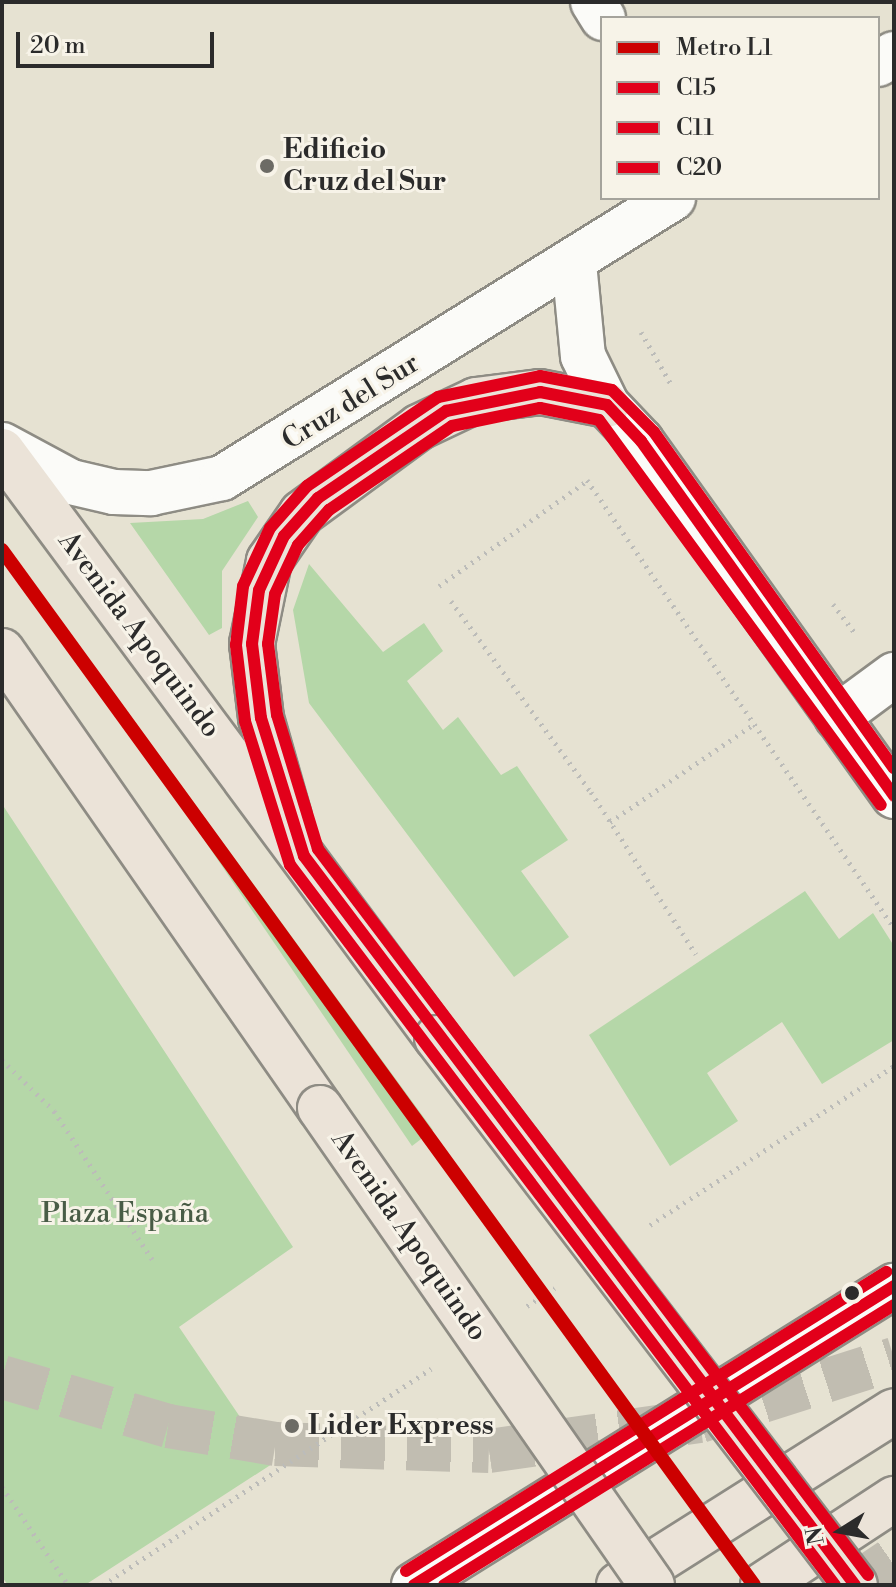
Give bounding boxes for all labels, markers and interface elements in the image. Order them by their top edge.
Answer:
scale bar [20,16,218,66]
legend [600,16,880,200]
text: 20 m [30,31,86,61]
text: Metro L1 [676,33,773,63]
text: C15 [676,73,716,103]
text: C11 [676,113,714,143]
place label: Edificio Cruz del Sur [283,133,446,199]
text: C20 [676,153,722,183]
marker: Edificio Cruz del Sur [258,157,276,175]
street label: Cruz del Sur [276,347,426,457]
street label: Avenida Apoquindo [51,525,227,745]
street label: Avenida Apoquindo [324,1124,494,1348]
park label: Plaza España [41,1197,209,1231]
unlabelled marker [844,1285,860,1301]
place label: Lider Express [308,1409,494,1443]
marker: Lider Express [283,1417,301,1435]
north arrow [800,1491,880,1571]
text: N [801,1525,831,1547]

